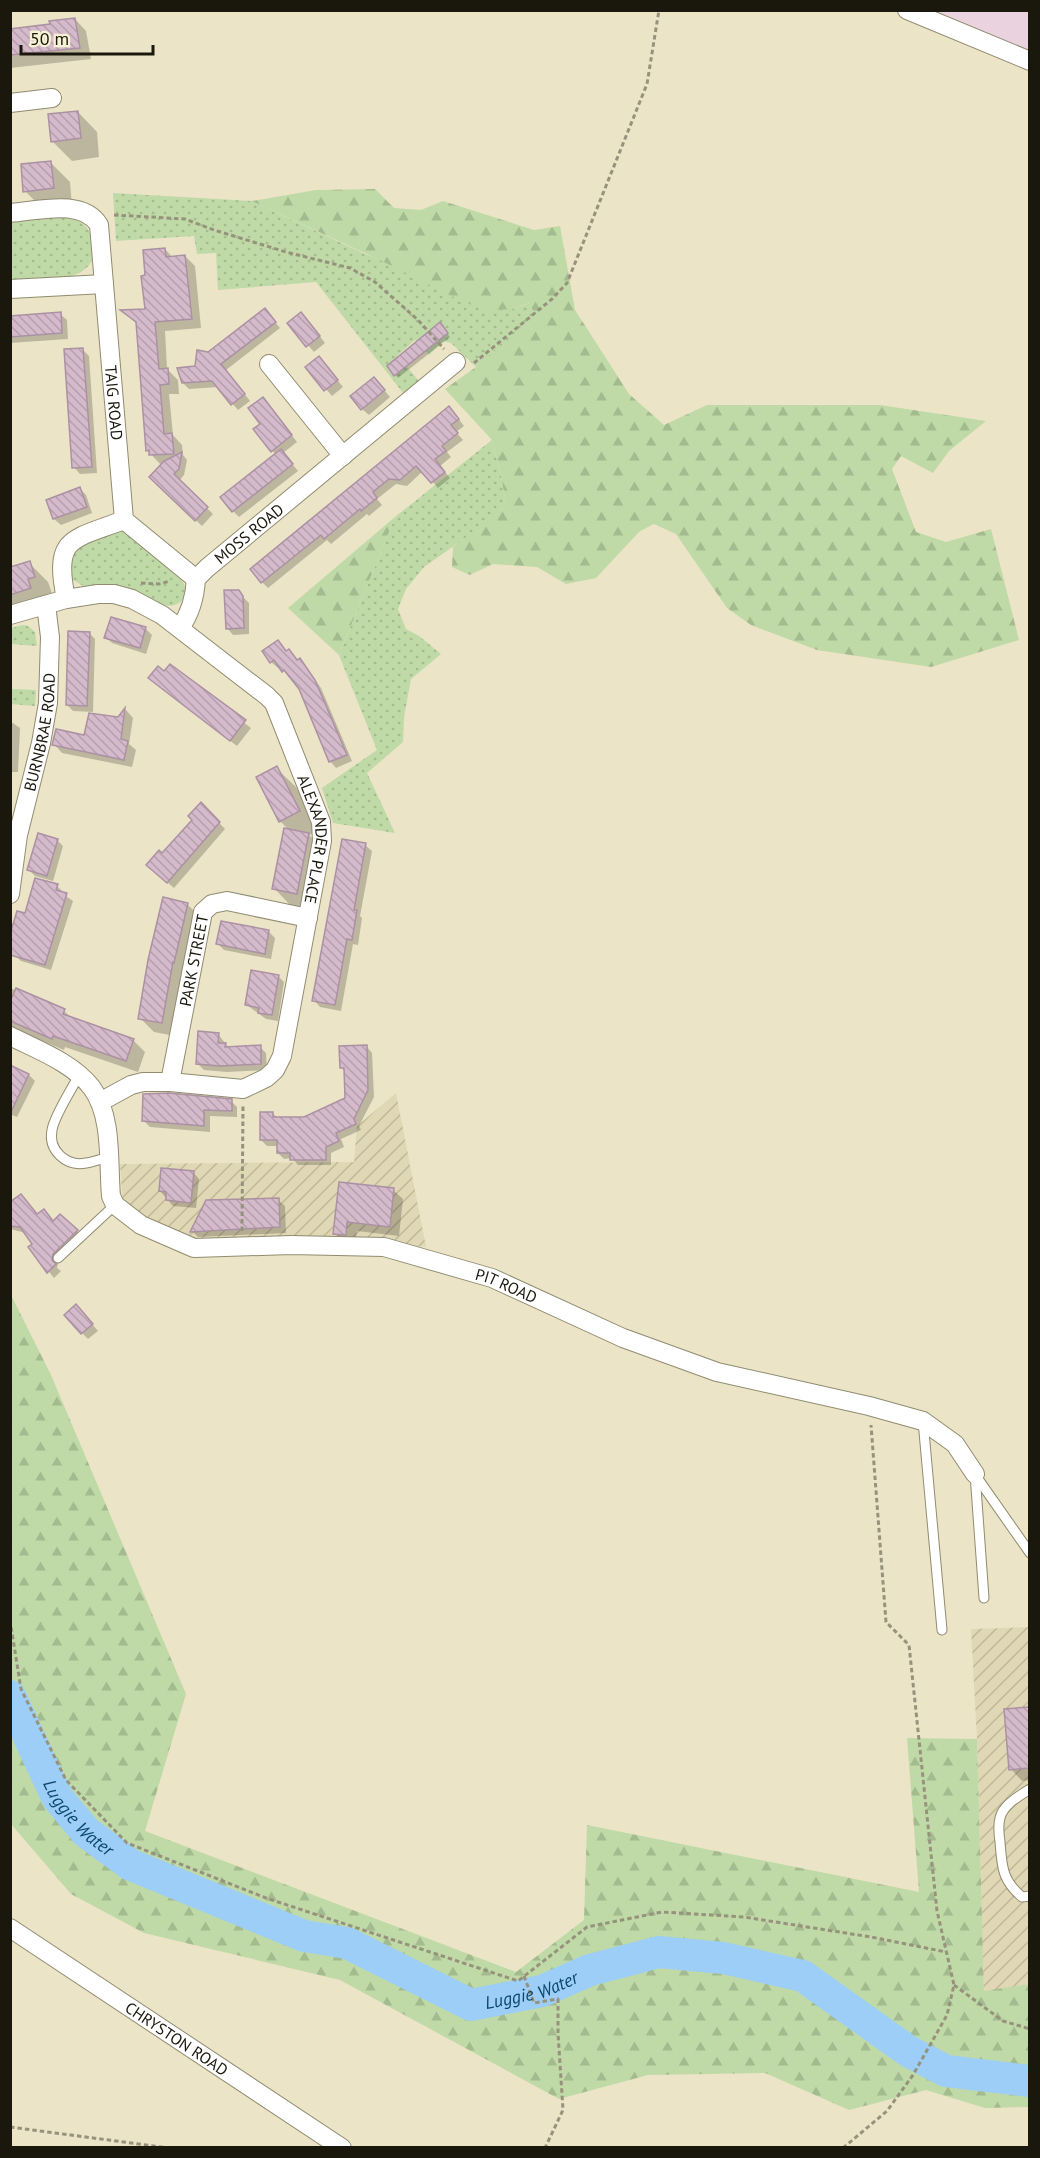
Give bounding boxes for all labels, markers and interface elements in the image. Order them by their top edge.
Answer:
scale bar [21,18,153,56]
text: 50 m [30,27,69,50]
street label: TAIG ROAD [101,364,127,441]
street label: MOSS ROAD [210,499,288,568]
street label: BURNBRAE ROAD [19,673,59,793]
street label: ALEXANDER PLACE [293,772,332,905]
street label: PARK STREET [175,912,212,1008]
street label: PIT ROAD [473,1264,540,1307]
water label: Luggie Water [39,1775,120,1861]
water label: Luggie Water [483,1965,582,2014]
street label: CHRYSTON ROAD [121,1997,232,2080]

